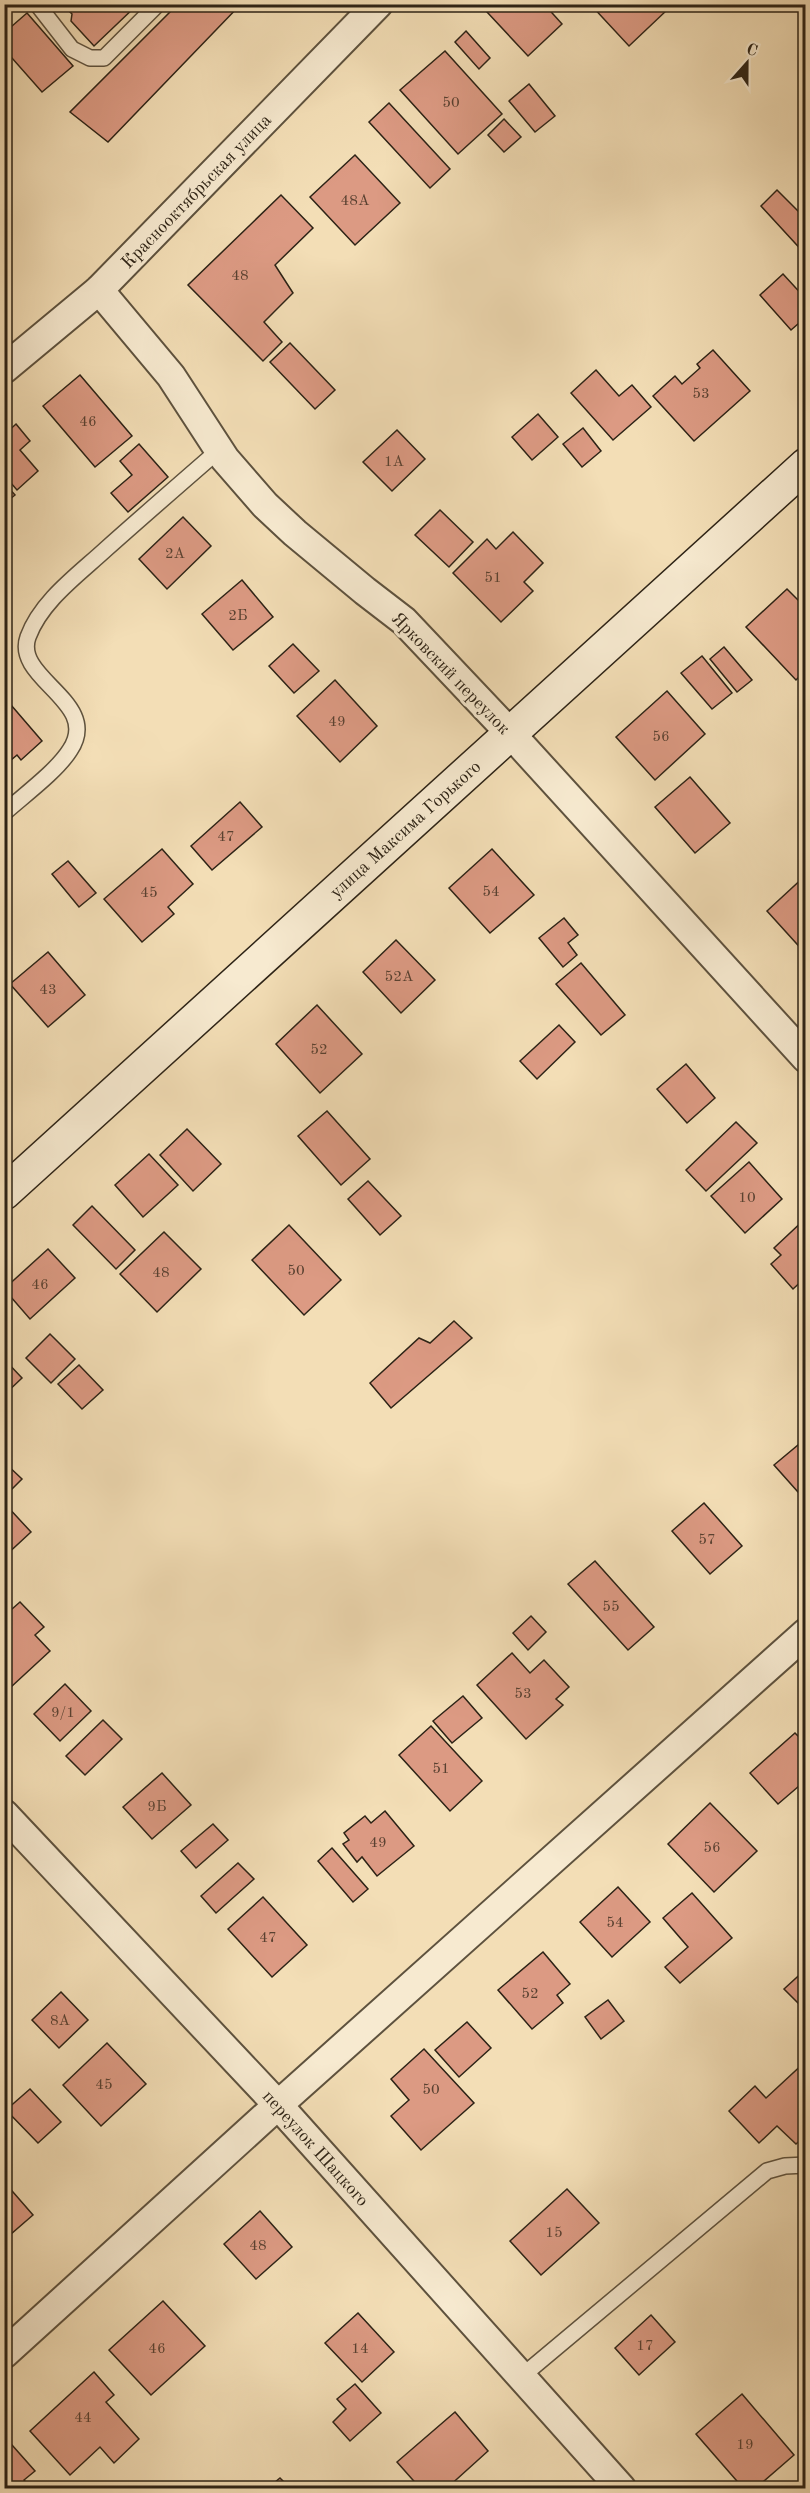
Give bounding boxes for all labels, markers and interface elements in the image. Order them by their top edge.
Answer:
north arrow [717,33,777,93]
text: С [744,42,759,60]
house number: 50 [442,96,460,111]
street label: Краснооктябрьская улица [118,111,275,272]
house number: 48А [341,194,370,209]
house number: 48 [231,269,249,284]
house number: 53 [692,387,710,402]
house number: 46 [79,415,97,430]
house number: 1А [384,455,405,470]
house number: 2А [165,547,186,562]
house number: 51 [484,571,502,586]
house number: 2Б [228,609,248,624]
street label: Ярковский переулок [388,609,513,738]
house number: 49 [328,715,346,730]
house number: 56 [652,730,670,745]
street label: улица Максима Горького [327,757,485,902]
house number: 47 [217,830,235,845]
house number: 54 [482,885,500,900]
house number: 45 [140,886,158,901]
house number: 52А [385,970,414,985]
house number: 43 [39,983,57,998]
house number: 52 [310,1043,328,1058]
house number: 10 [738,1191,756,1206]
house number: 50 [287,1264,305,1279]
house number: 48 [152,1266,170,1281]
house number: 46 [31,1278,49,1293]
house number: 57 [698,1533,716,1548]
house number: 55 [602,1600,620,1615]
house number: 53 [514,1687,532,1702]
house number: 9/1 [51,1706,75,1721]
house number: 51 [432,1762,450,1777]
house number: 9Б [147,1800,167,1815]
house number: 49 [369,1836,387,1851]
house number: 56 [703,1841,721,1856]
house number: 54 [606,1916,624,1931]
house number: 47 [259,1931,277,1946]
house number: 52 [521,1987,539,2002]
house number: 8А [50,2014,71,2029]
house number: 45 [95,2078,113,2093]
house number: 50 [422,2083,440,2098]
street label: переулок Шацкого [259,2087,372,2210]
house number: 15 [545,2226,563,2241]
house number: 48 [249,2239,267,2254]
house number: 17 [636,2339,654,2354]
house number: 46 [148,2342,166,2357]
house number: 14 [351,2342,369,2357]
house number: 44 [74,2411,92,2426]
house number: 19 [736,2438,754,2453]

